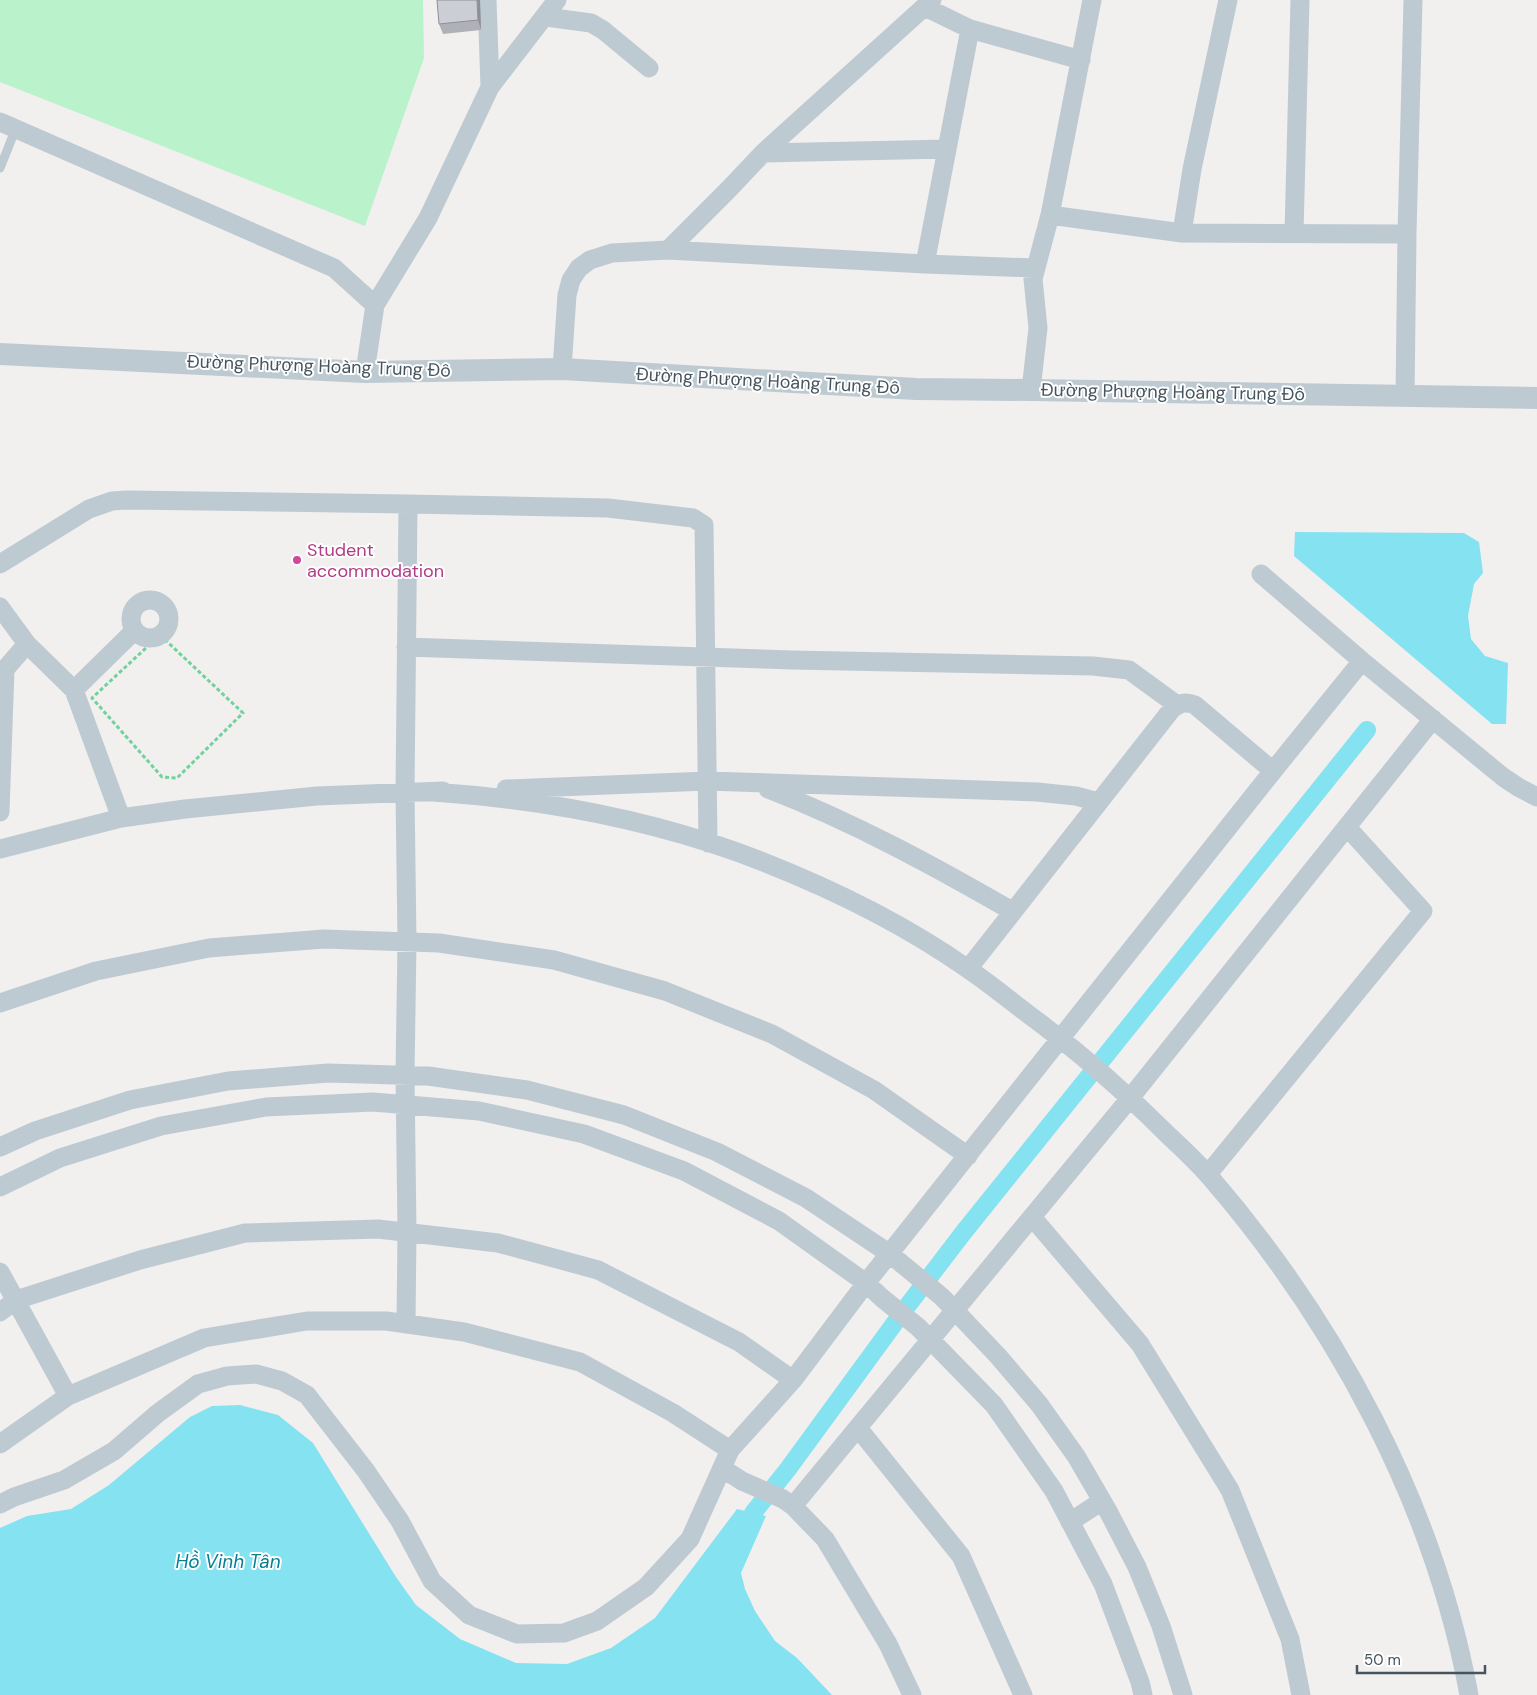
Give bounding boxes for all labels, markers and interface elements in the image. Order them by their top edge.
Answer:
street label: Đường Phượng Hoàng Trung Đô [187,349,451,383]
street label: Đường Phượng Hoàng Trung Đô [635,362,901,400]
street label: Đường Phượng Hoàng Trung Đô [1041,378,1305,406]
place label: Student accommodation [307,538,444,583]
marker: Student accommodation [291,554,303,566]
water label: Hồ Vinh Tân [175,1549,281,1574]
scale bar [1357,1642,1484,1674]
text: 50 m [1364,1650,1401,1670]

